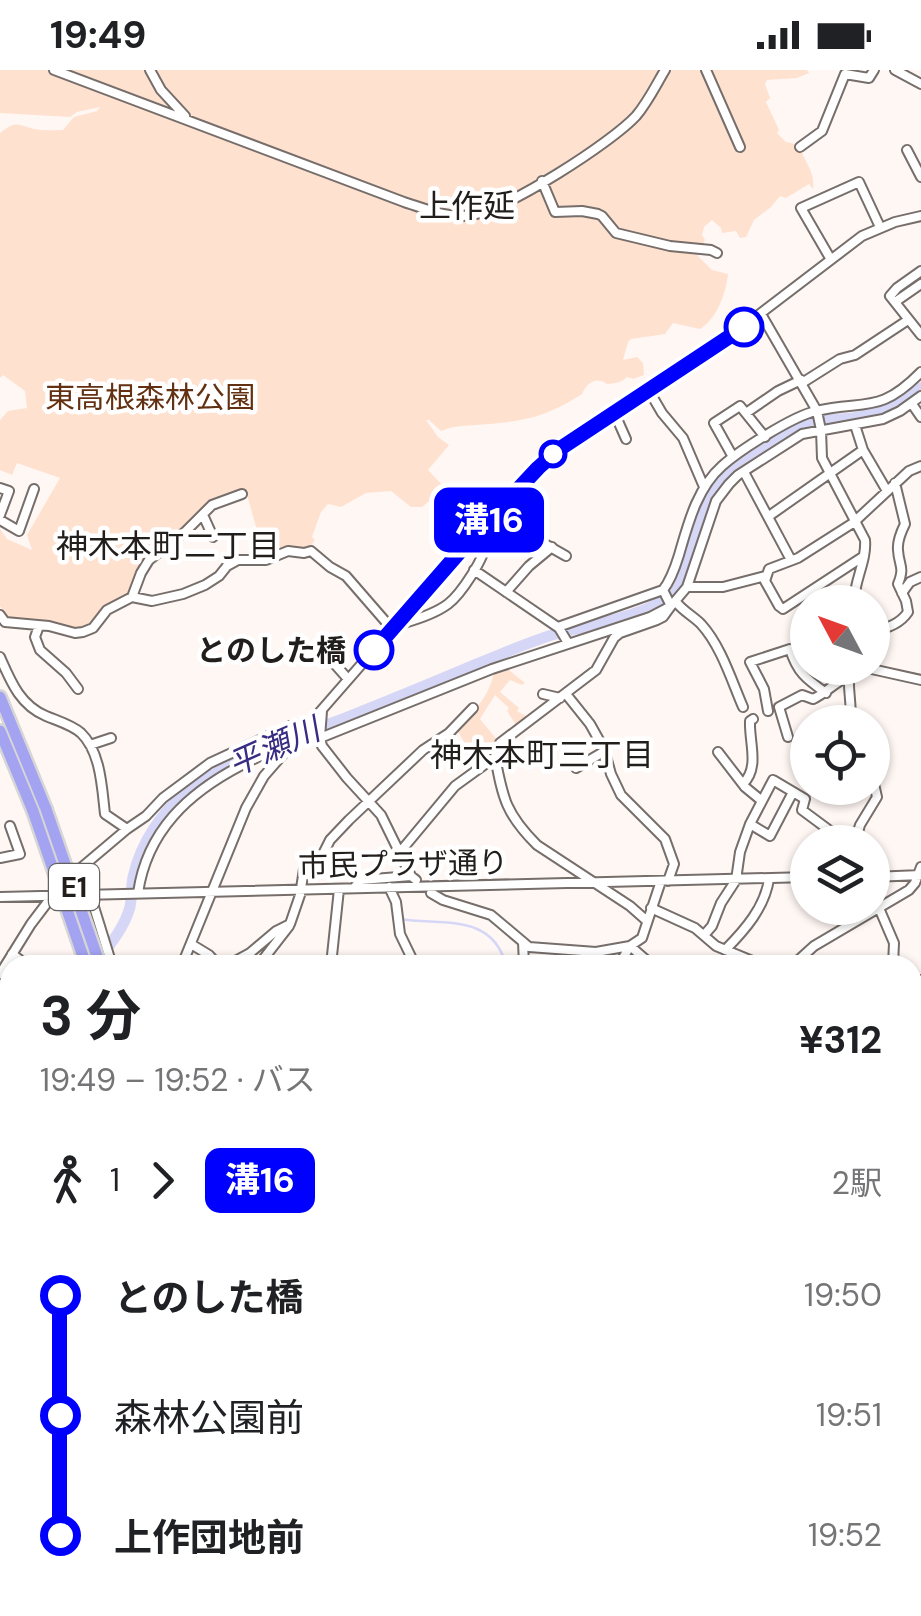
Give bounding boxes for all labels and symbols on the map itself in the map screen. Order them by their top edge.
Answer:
district label: 上作延 [419,185,515,227]
unlabelled marker [725,308,763,346]
park label: 東高根森林公園 [45,378,255,417]
unlabelled marker [540,441,566,467]
line badge: 溝16 [432,488,546,552]
district label: 神木本町二丁目 [56,525,280,567]
north arrow [790,585,890,685]
place label: とのした橋 [196,631,346,670]
marker: とのした橋 [355,631,393,669]
water label: 平瀬川 [222,707,329,786]
district label: 神木本町三丁目 [430,734,654,776]
street label: 市民プラザ通り [298,843,508,885]
road number: E1 [49,864,99,910]

